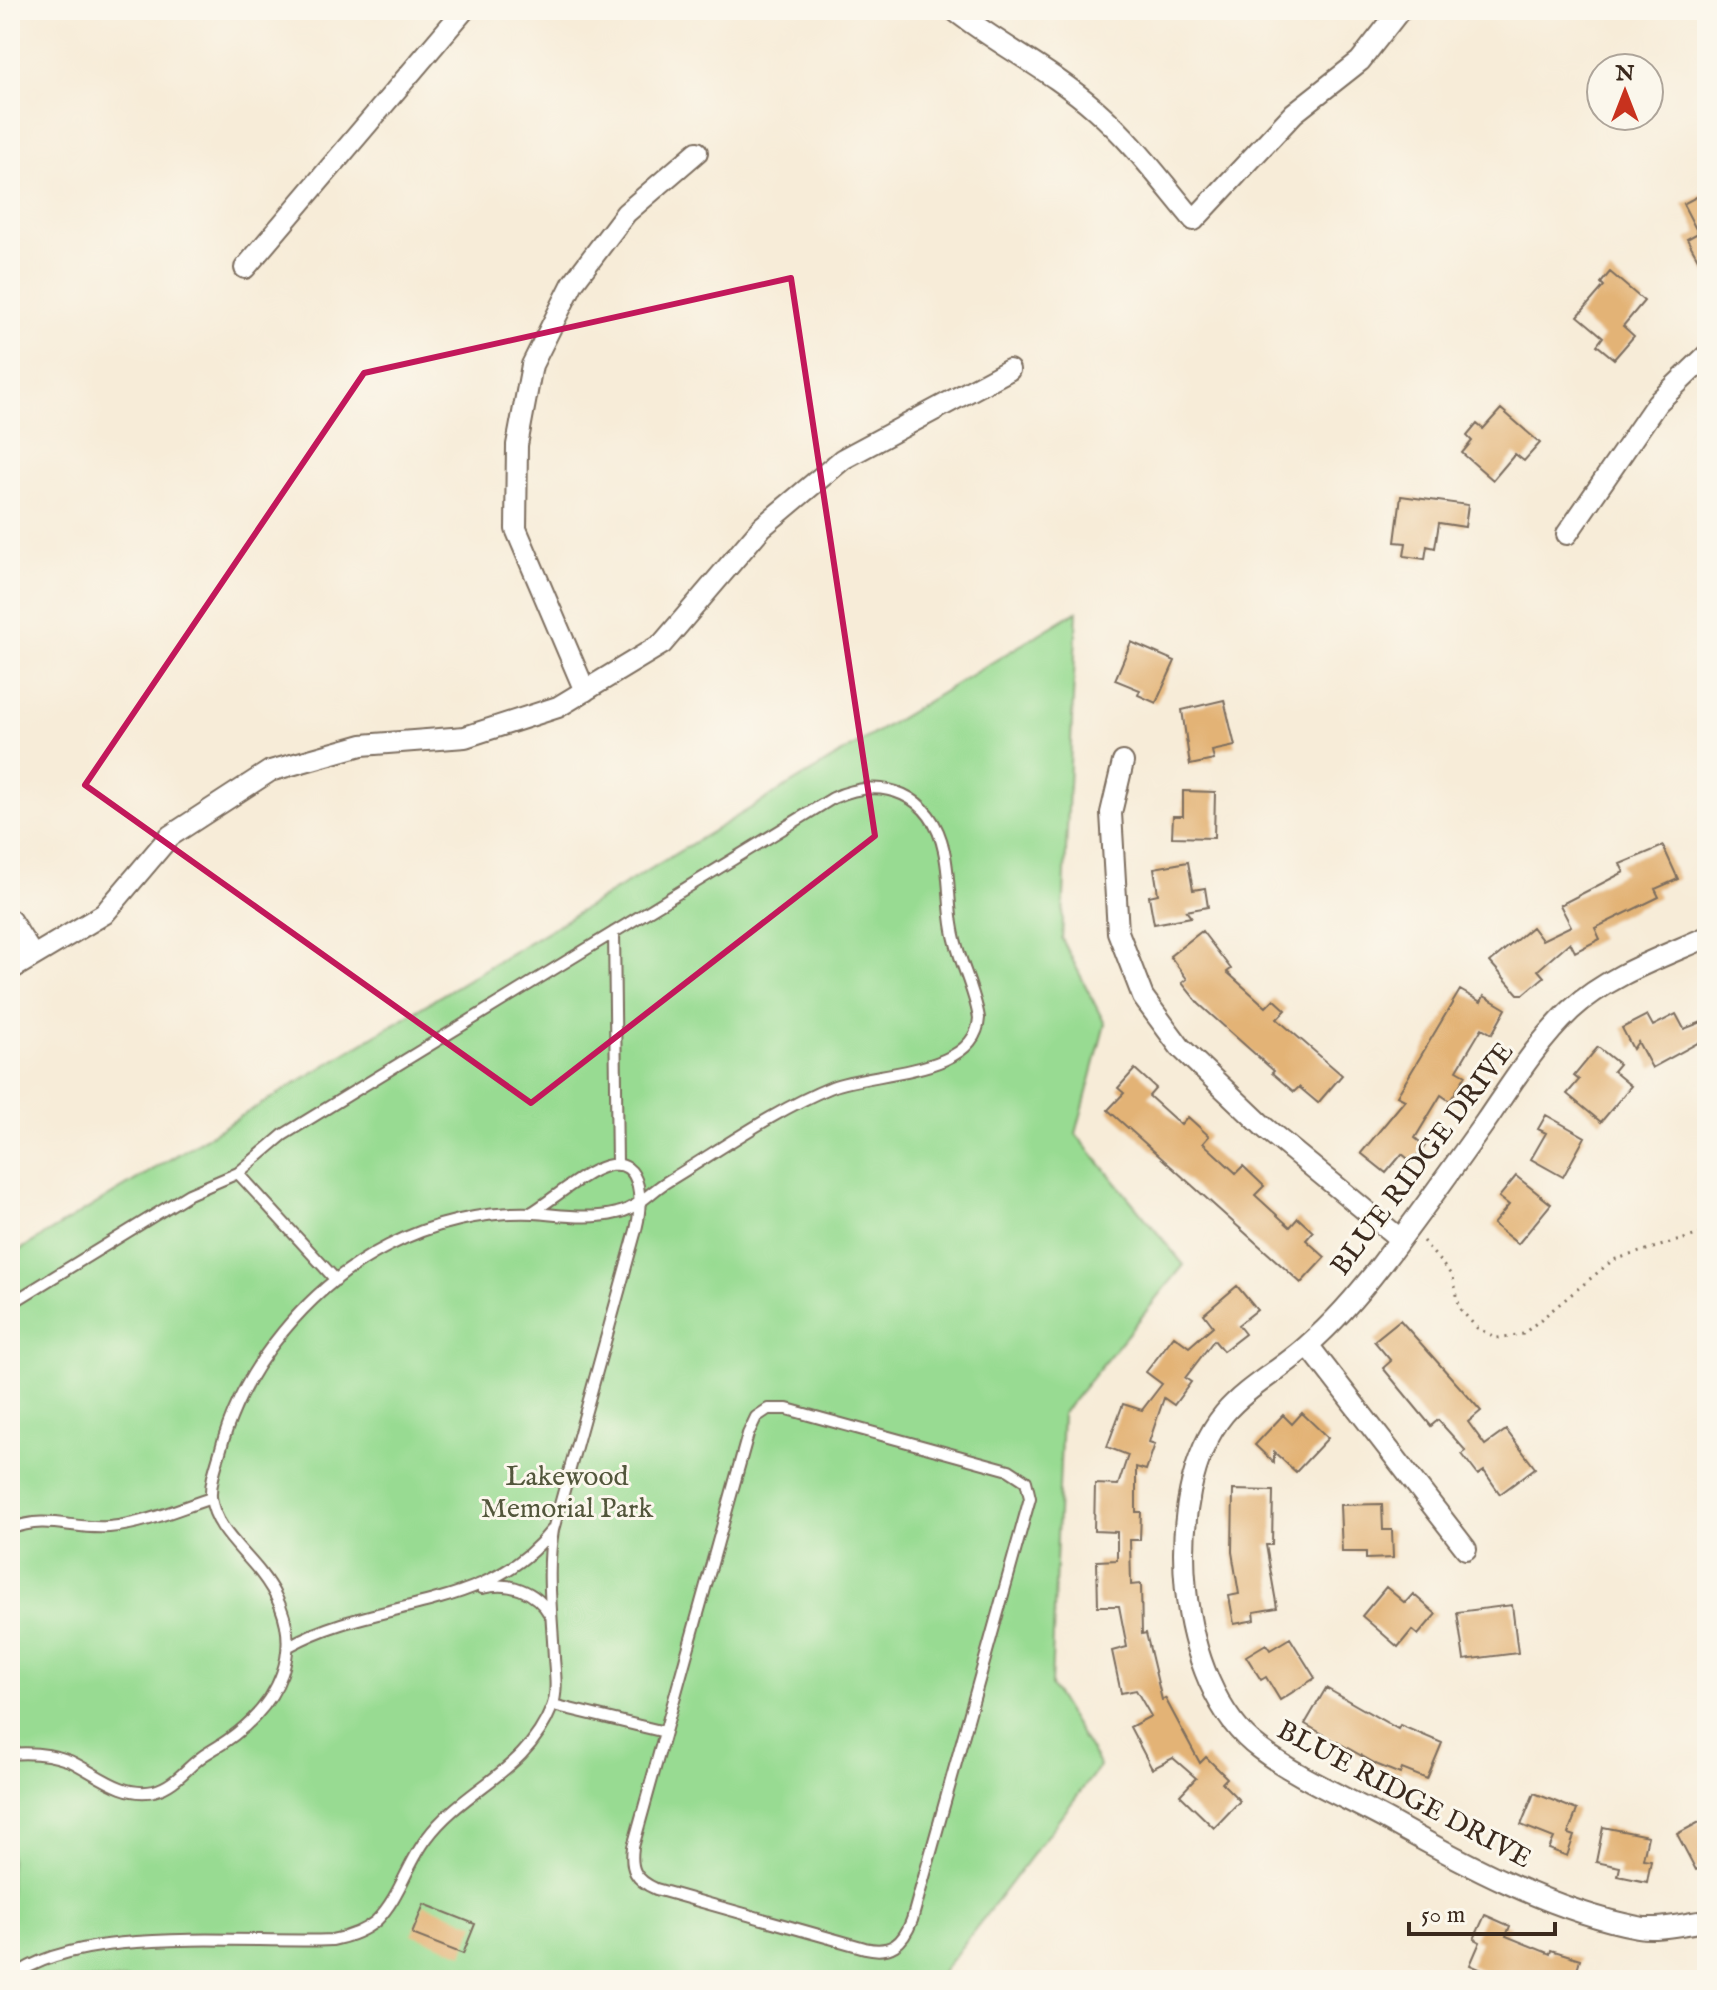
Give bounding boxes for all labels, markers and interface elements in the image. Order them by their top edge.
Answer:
north arrow [1585,52,1665,132]
text: N [1614,60,1635,88]
street label: BLUE RIDGE DRIVE [1324,1036,1522,1283]
park label: Lakewood Memorial Park [481,1460,654,1527]
street label: BLUE RIDGE DRIVE [1271,1713,1537,1877]
scale bar [1409,1886,1555,1936]
text: 50 m [1421,1900,1465,1931]

